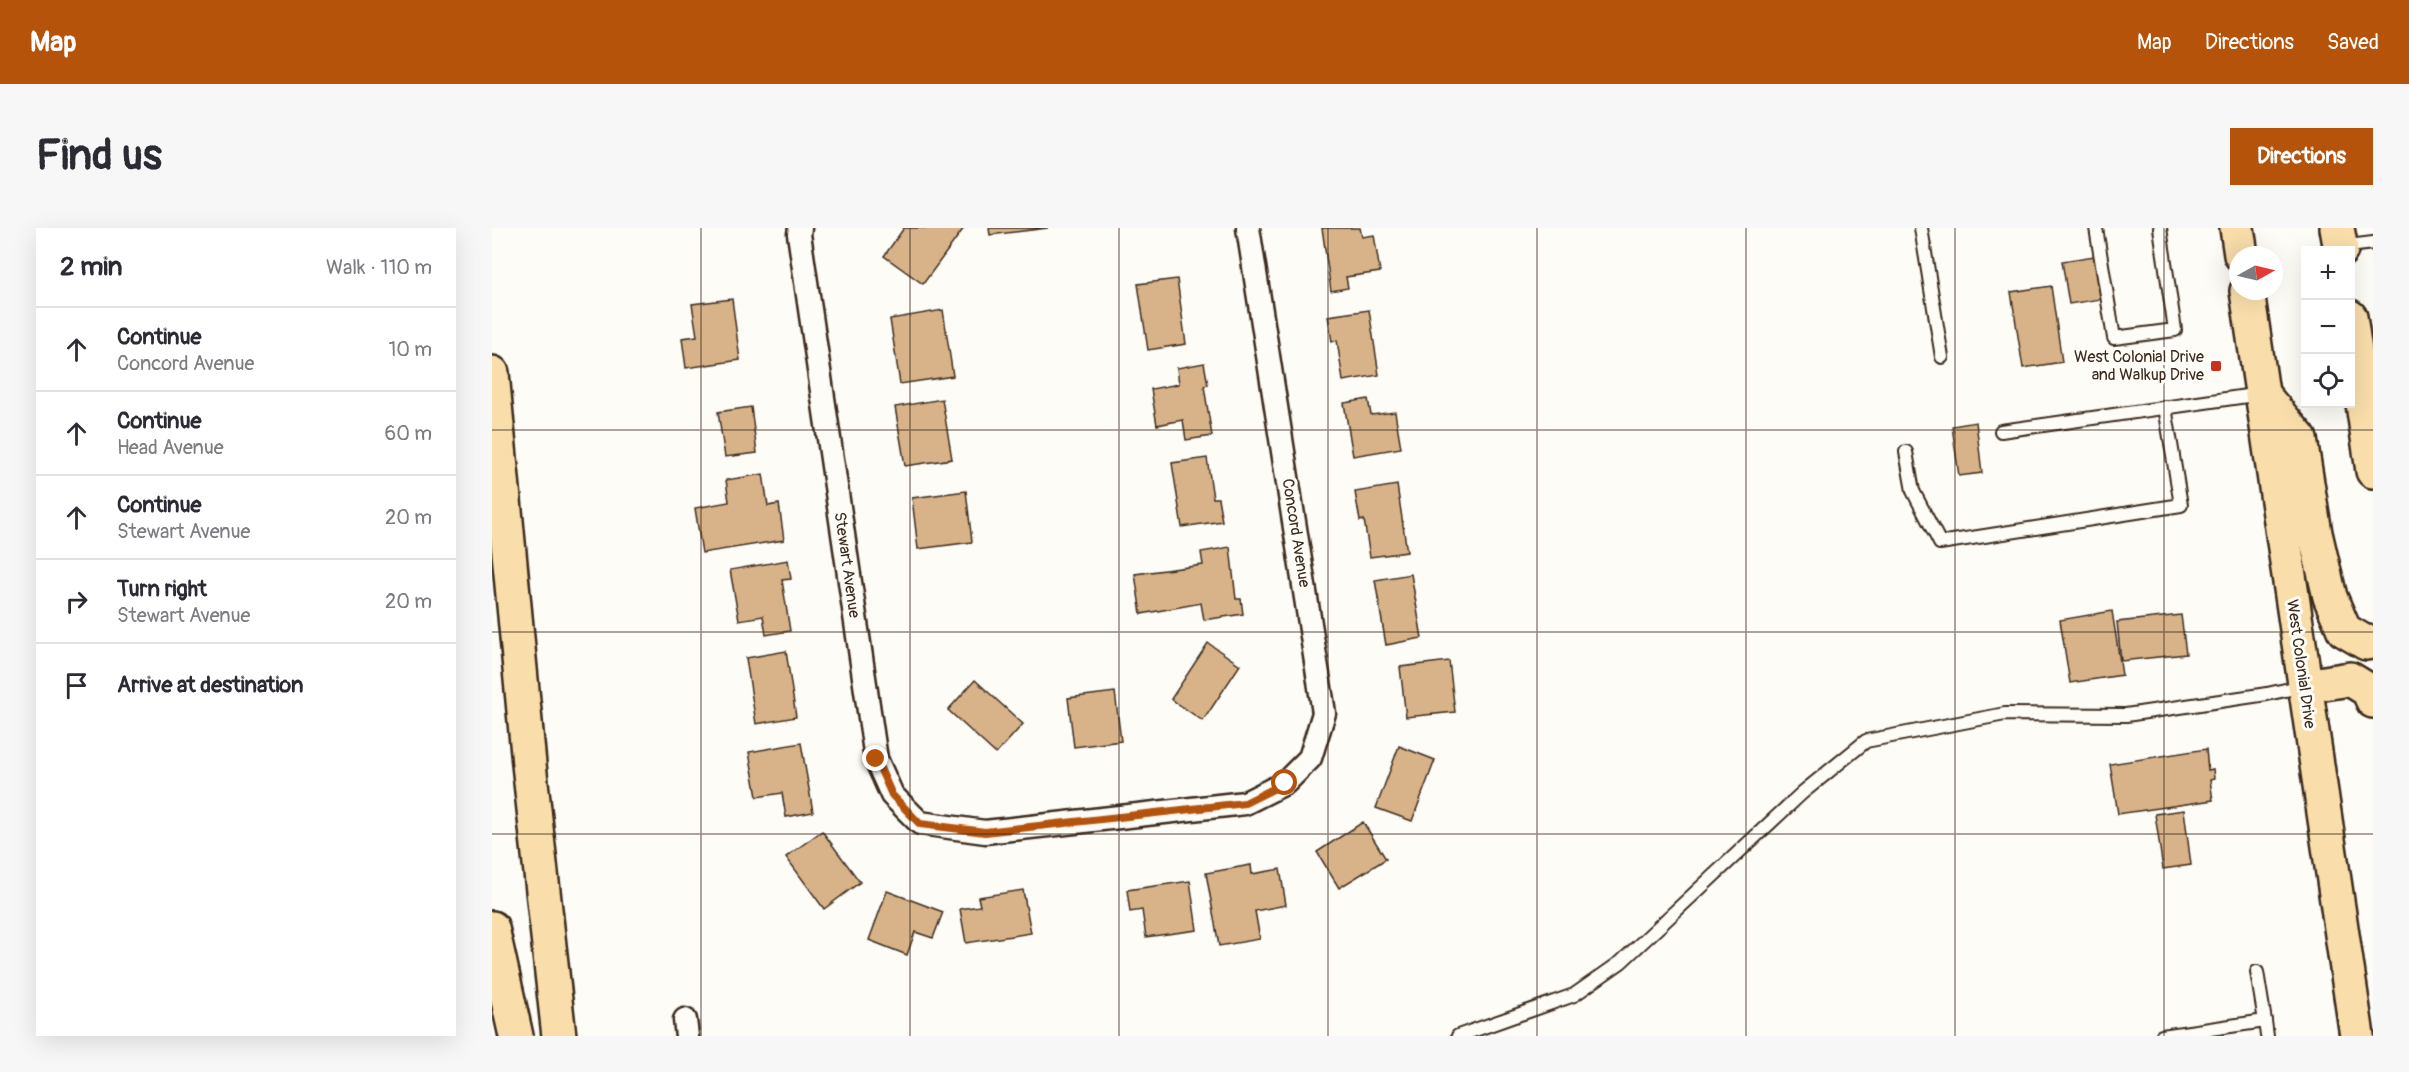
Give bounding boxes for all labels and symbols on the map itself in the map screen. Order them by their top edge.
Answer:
north arrow [2229,246,2283,300]
place label: West Colonial Drive and Walkup Drive [2074,347,2204,385]
marker: West Colonial Drive and Walkup Drive [2209,359,2223,373]
street label: Concord Avenue [1278,477,1314,589]
street label: Stewart Avenue [830,511,864,619]
street label: West Colonial Drive [2282,598,2320,730]
route end [862,745,888,771]
route start [1271,769,1297,795]

